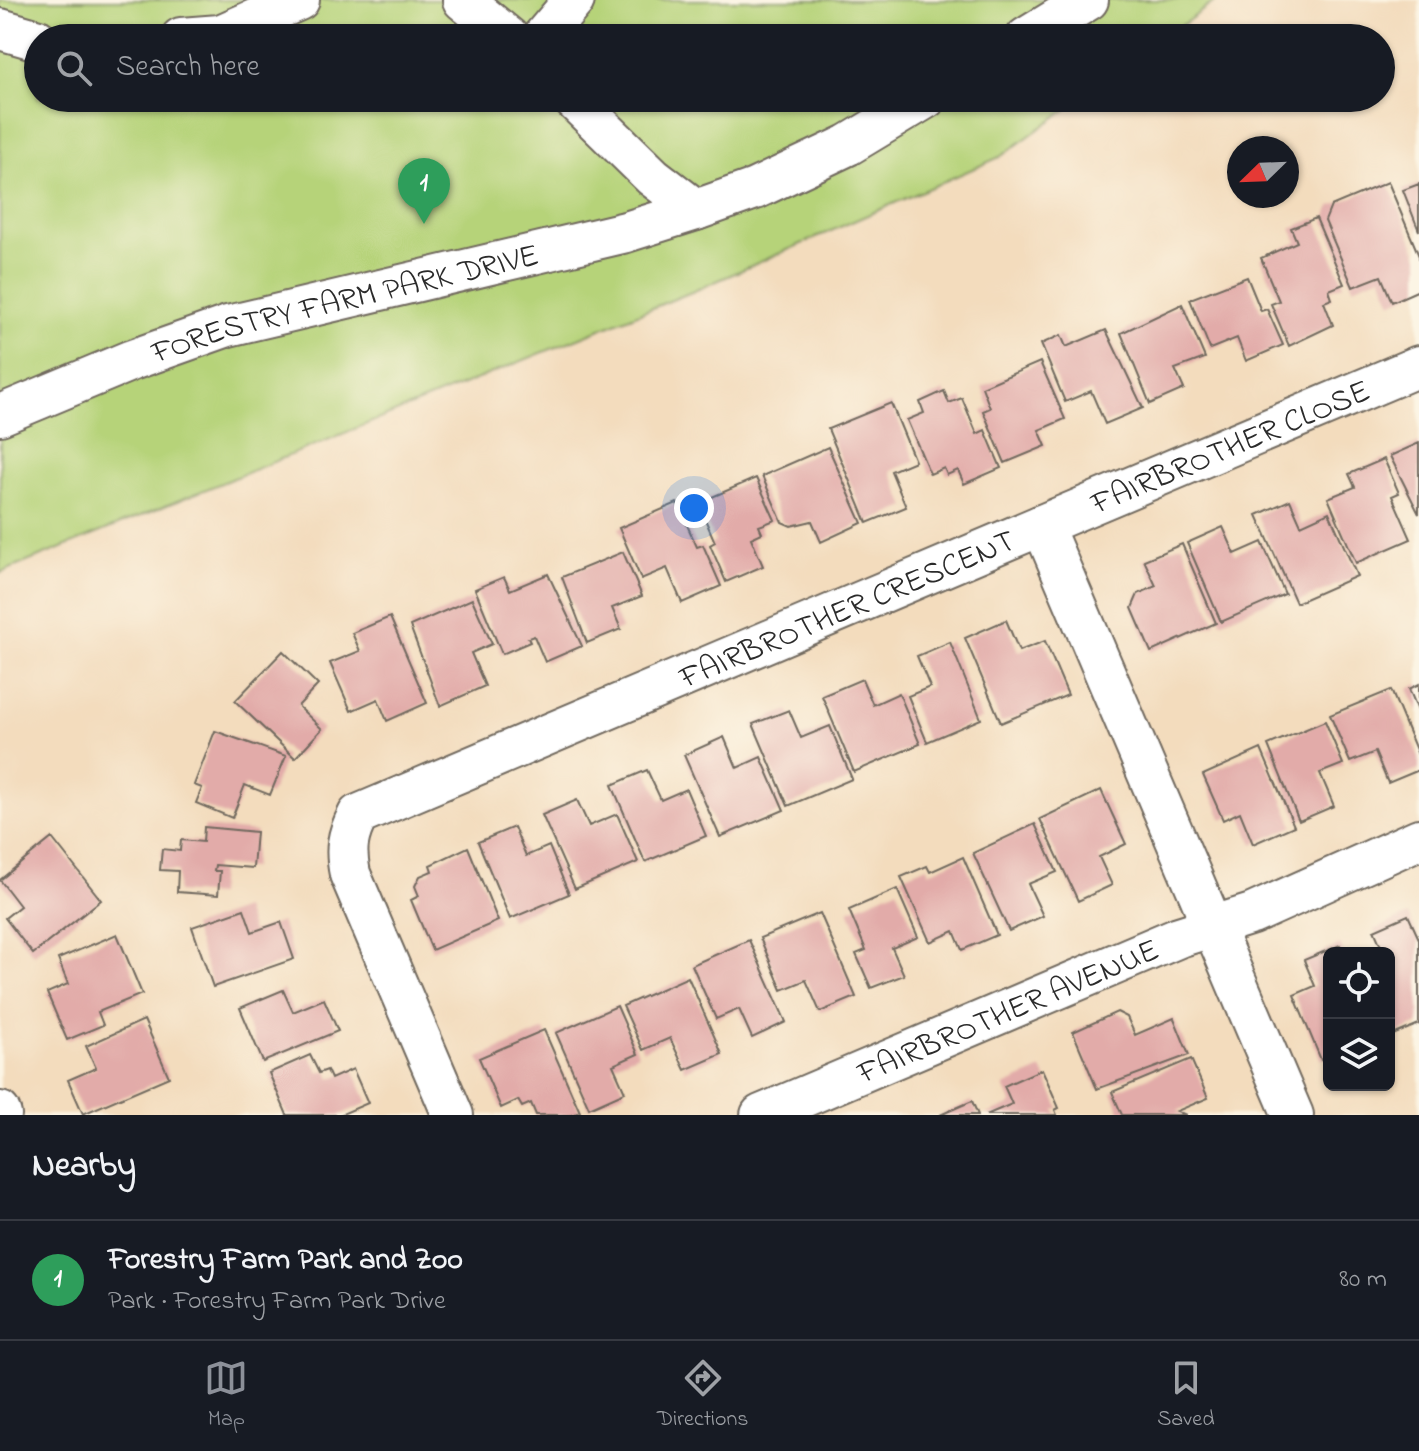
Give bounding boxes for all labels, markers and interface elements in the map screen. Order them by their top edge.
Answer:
search box [24,24,1395,112]
icon: search [52,46,96,90]
text: Search here [116,46,260,90]
north arrow [1227,136,1299,208]
pin: 1 [398,158,450,224]
street label: FORESTRY FARM PARK DRIVE [145,233,544,378]
street label: FAIRBROTHER CLOSE [1084,369,1378,529]
your location [674,488,714,528]
street label: FAIRBROTHER CRESCENT [672,519,1023,703]
street label: FAIRBROTHER AVENUE [850,928,1167,1099]
map controls [1323,947,1395,1091]
button: locate [1323,947,1395,1019]
button: layers [1323,1019,1395,1091]
text: Nearby [32,1142,136,1192]
text: Forestry Farm Park and Zoo [108,1239,463,1283]
text: 1 [54,1261,62,1299]
text: 80 m [1339,1261,1387,1299]
text: Park · Forestry Farm Park Drive [108,1283,446,1321]
tab: Map [204,1356,248,1436]
tab: Directions [657,1356,748,1436]
tab: Saved [1157,1356,1215,1436]

